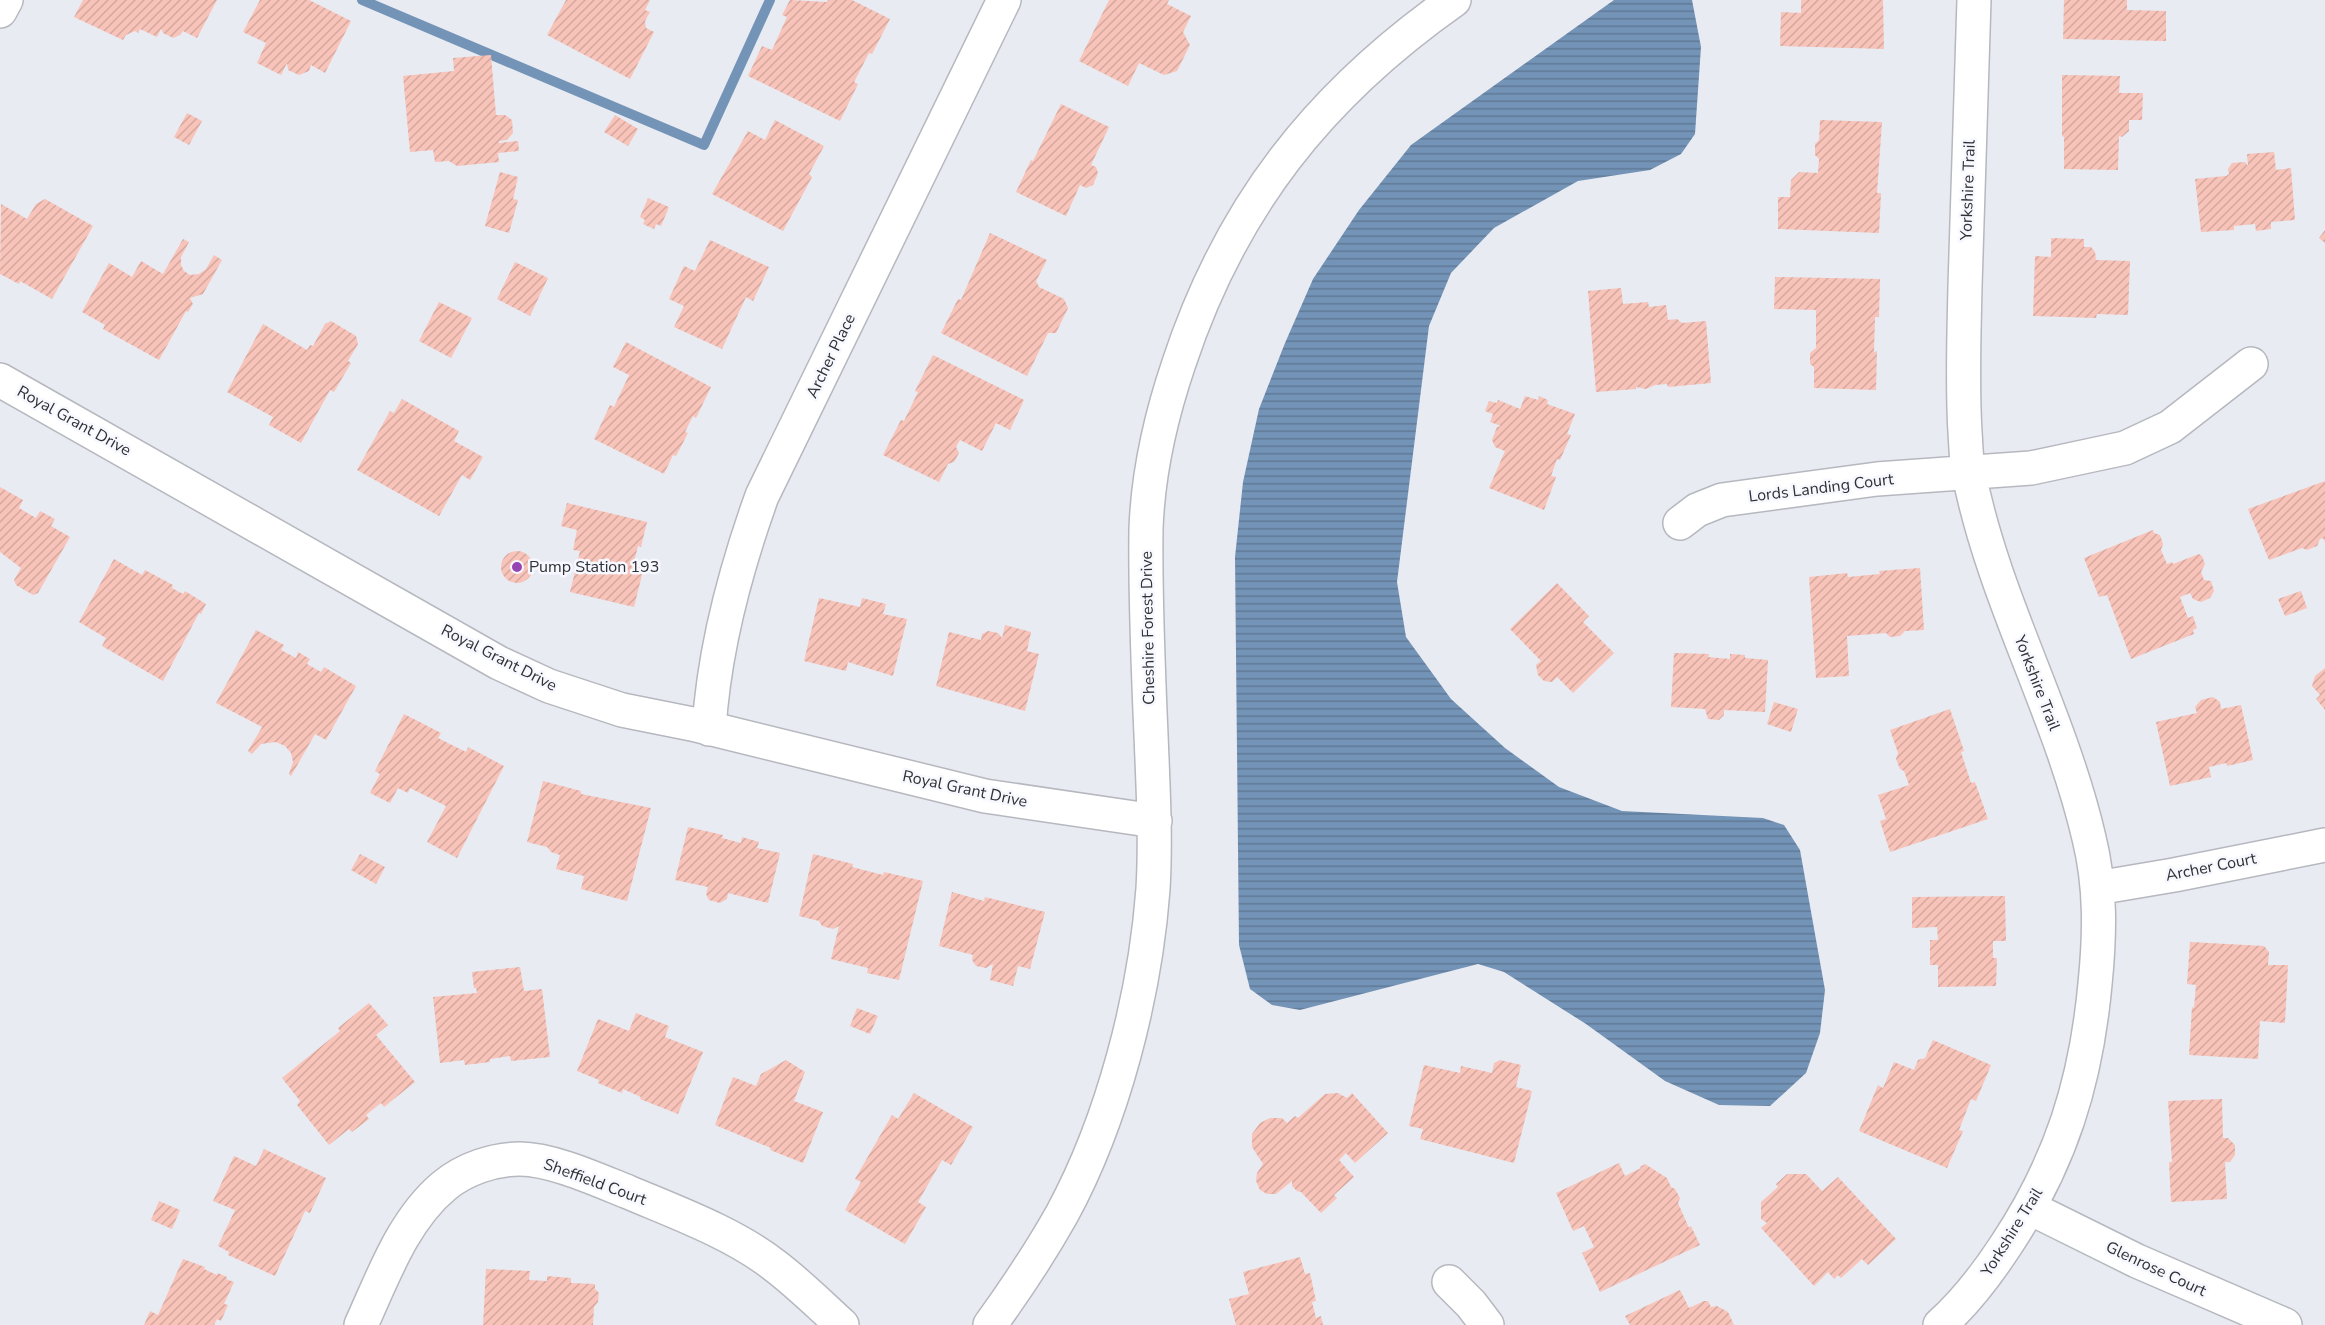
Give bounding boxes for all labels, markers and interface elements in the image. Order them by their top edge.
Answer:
street label: Yorkshire Trail [1955,139,1981,242]
street label: Archer Place [801,310,861,402]
street label: Royal Grant Drive [13,381,135,461]
street label: Lords Landing Court [1747,468,1895,508]
street label: Cheshire Forest Drive [1136,551,1160,705]
place label: Pump Station 193 [529,556,659,578]
marker: Pump Station 193 [510,560,524,574]
street label: Royal Grant Drive [437,619,561,697]
street label: Yorkshire Trail [2008,631,2065,734]
street label: Royal Grant Drive [901,765,1029,813]
street label: Archer Court [2164,847,2259,887]
street label: Sheffield Court [541,1153,650,1211]
street label: Yorkshire Trail [1976,1183,2048,1281]
street label: Glenrose Court [2102,1236,2210,1302]

